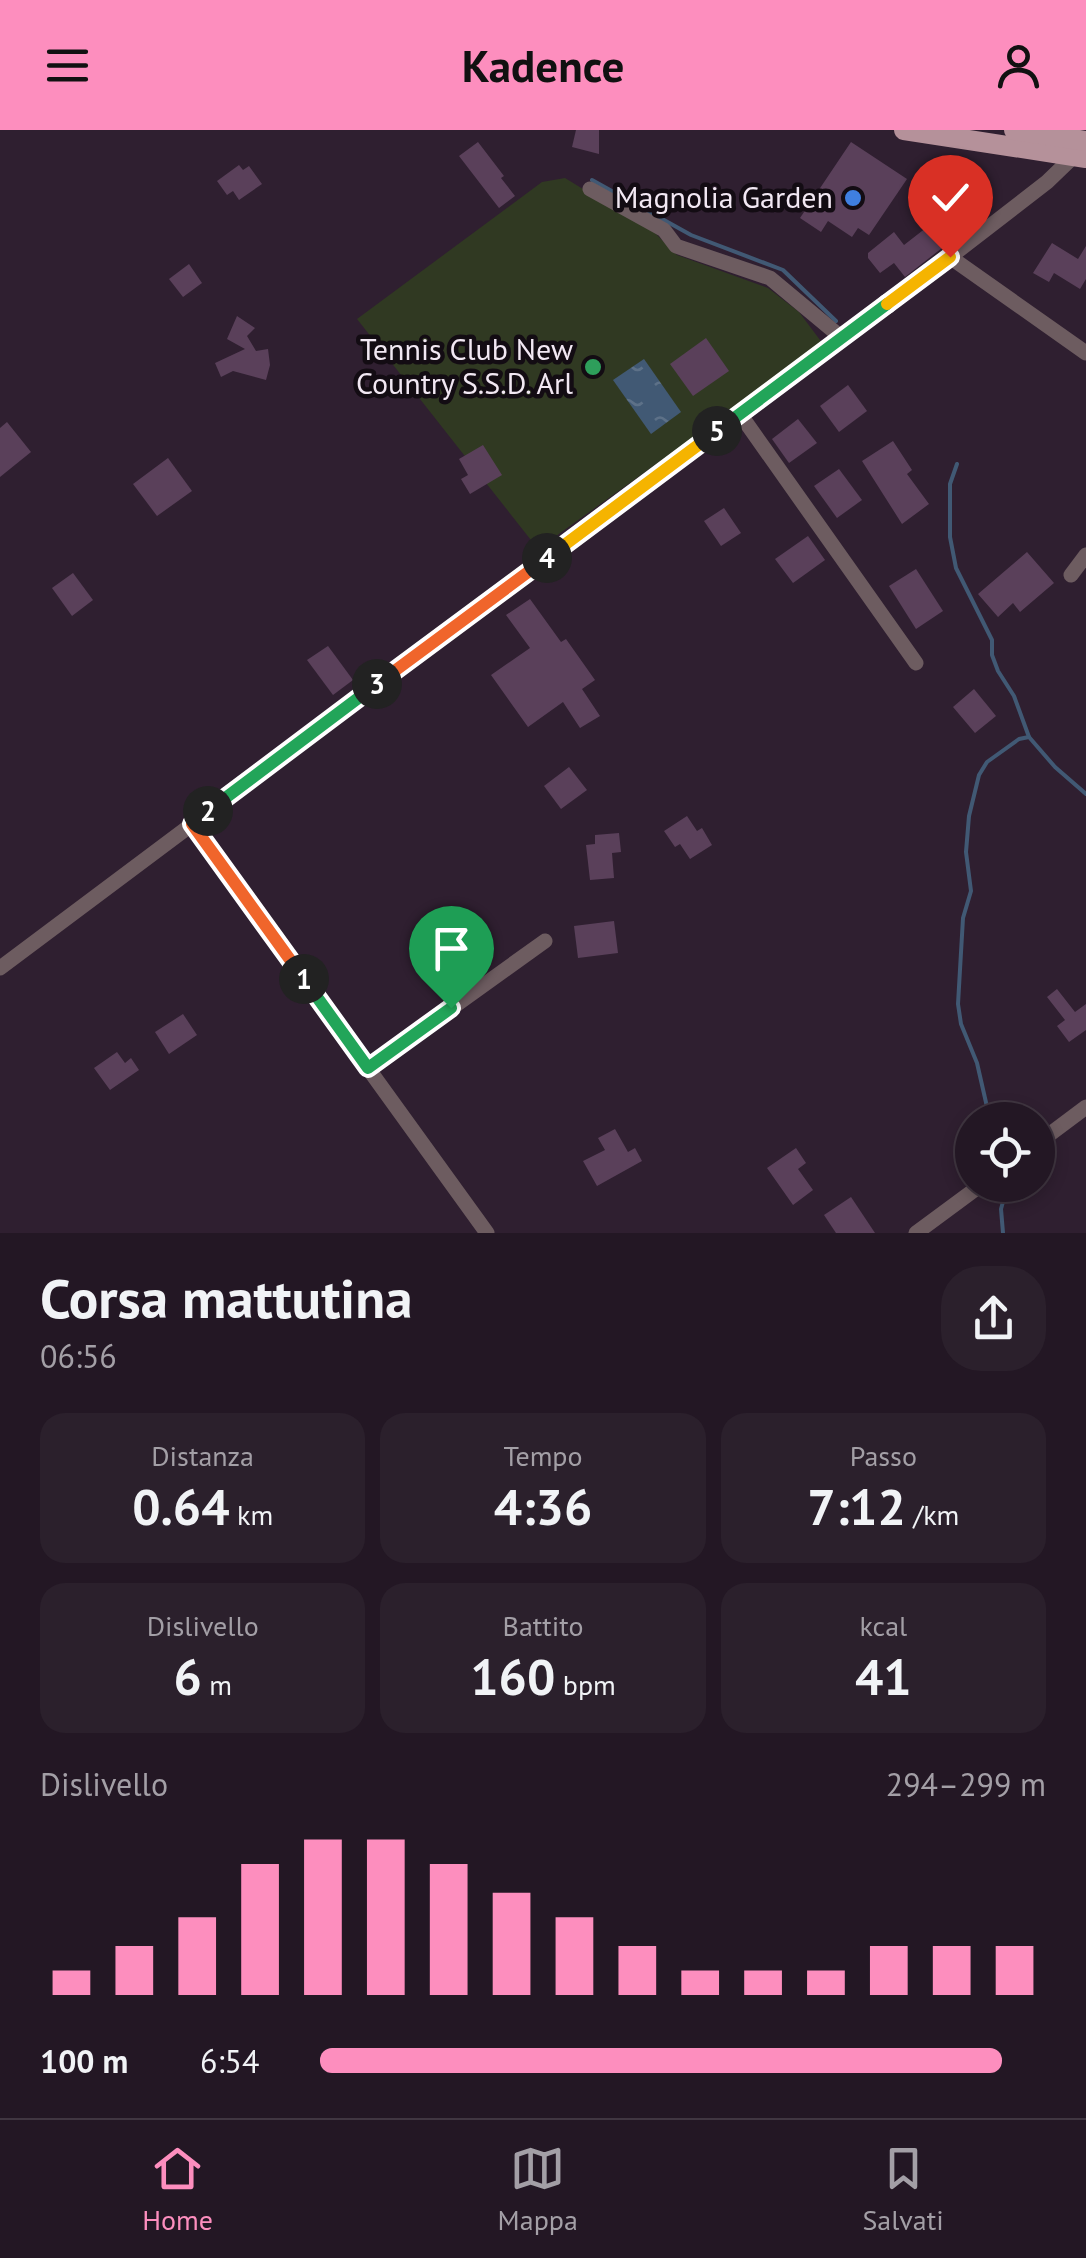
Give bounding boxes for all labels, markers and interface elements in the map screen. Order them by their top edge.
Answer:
text: Kadence [462,36,624,94]
icon: menu [40,38,95,93]
icon: person [991,38,1046,93]
pin [908,155,993,258]
icon: check [923,170,978,225]
place label: Magnolia Garden [615,177,833,216]
marker: Magnolia Garden [842,187,864,209]
place label: Tennis Club New Country S.S.D. Arl [356,329,573,402]
marker: Tennis Club New Country S.S.D. Arl [582,356,604,378]
pin: 5 [692,406,742,456]
text: 5 [709,412,725,449]
pin: 4 [522,533,572,583]
text: 4 [539,539,555,576]
pin: 3 [352,659,402,709]
text: 3 [369,665,385,702]
pin: 2 [183,786,233,836]
text: 2 [200,792,216,829]
pin [409,906,494,1009]
icon: arrive [424,921,479,976]
pin: 1 [279,954,329,1004]
text: 1 [296,960,312,997]
map controls [955,1102,1055,1202]
button: locate [955,1102,1055,1202]
text: Corsa mattutina [40,1262,412,1333]
button: share [941,1266,1046,1371]
text: 06:56 [40,1335,117,1377]
text: Distanza [151,1437,254,1474]
text: Tempo [503,1437,583,1474]
text: Passo [850,1437,917,1474]
text: 0.64 [132,1474,230,1539]
text: 4:36 [494,1474,592,1539]
text: 7:12 [807,1474,906,1539]
text: km [230,1496,273,1533]
text: /km [906,1496,959,1533]
text: Dislivello [147,1607,259,1644]
text: Battito [503,1607,583,1644]
text: kcal [859,1607,907,1644]
text: 6 [173,1644,202,1709]
text: 160 [470,1644,555,1709]
text: 41 [855,1644,912,1709]
text: m [202,1666,232,1703]
text: bpm [555,1666,616,1703]
text: Dislivello [40,1763,168,1805]
text: 294–299 m [886,1763,1046,1805]
text: 100 m [40,2040,128,2082]
text: 6:54 [200,2040,259,2082]
tab: Home [142,2141,213,2238]
tab: Mappa [498,2141,578,2238]
tab: Salvati [862,2141,944,2238]

